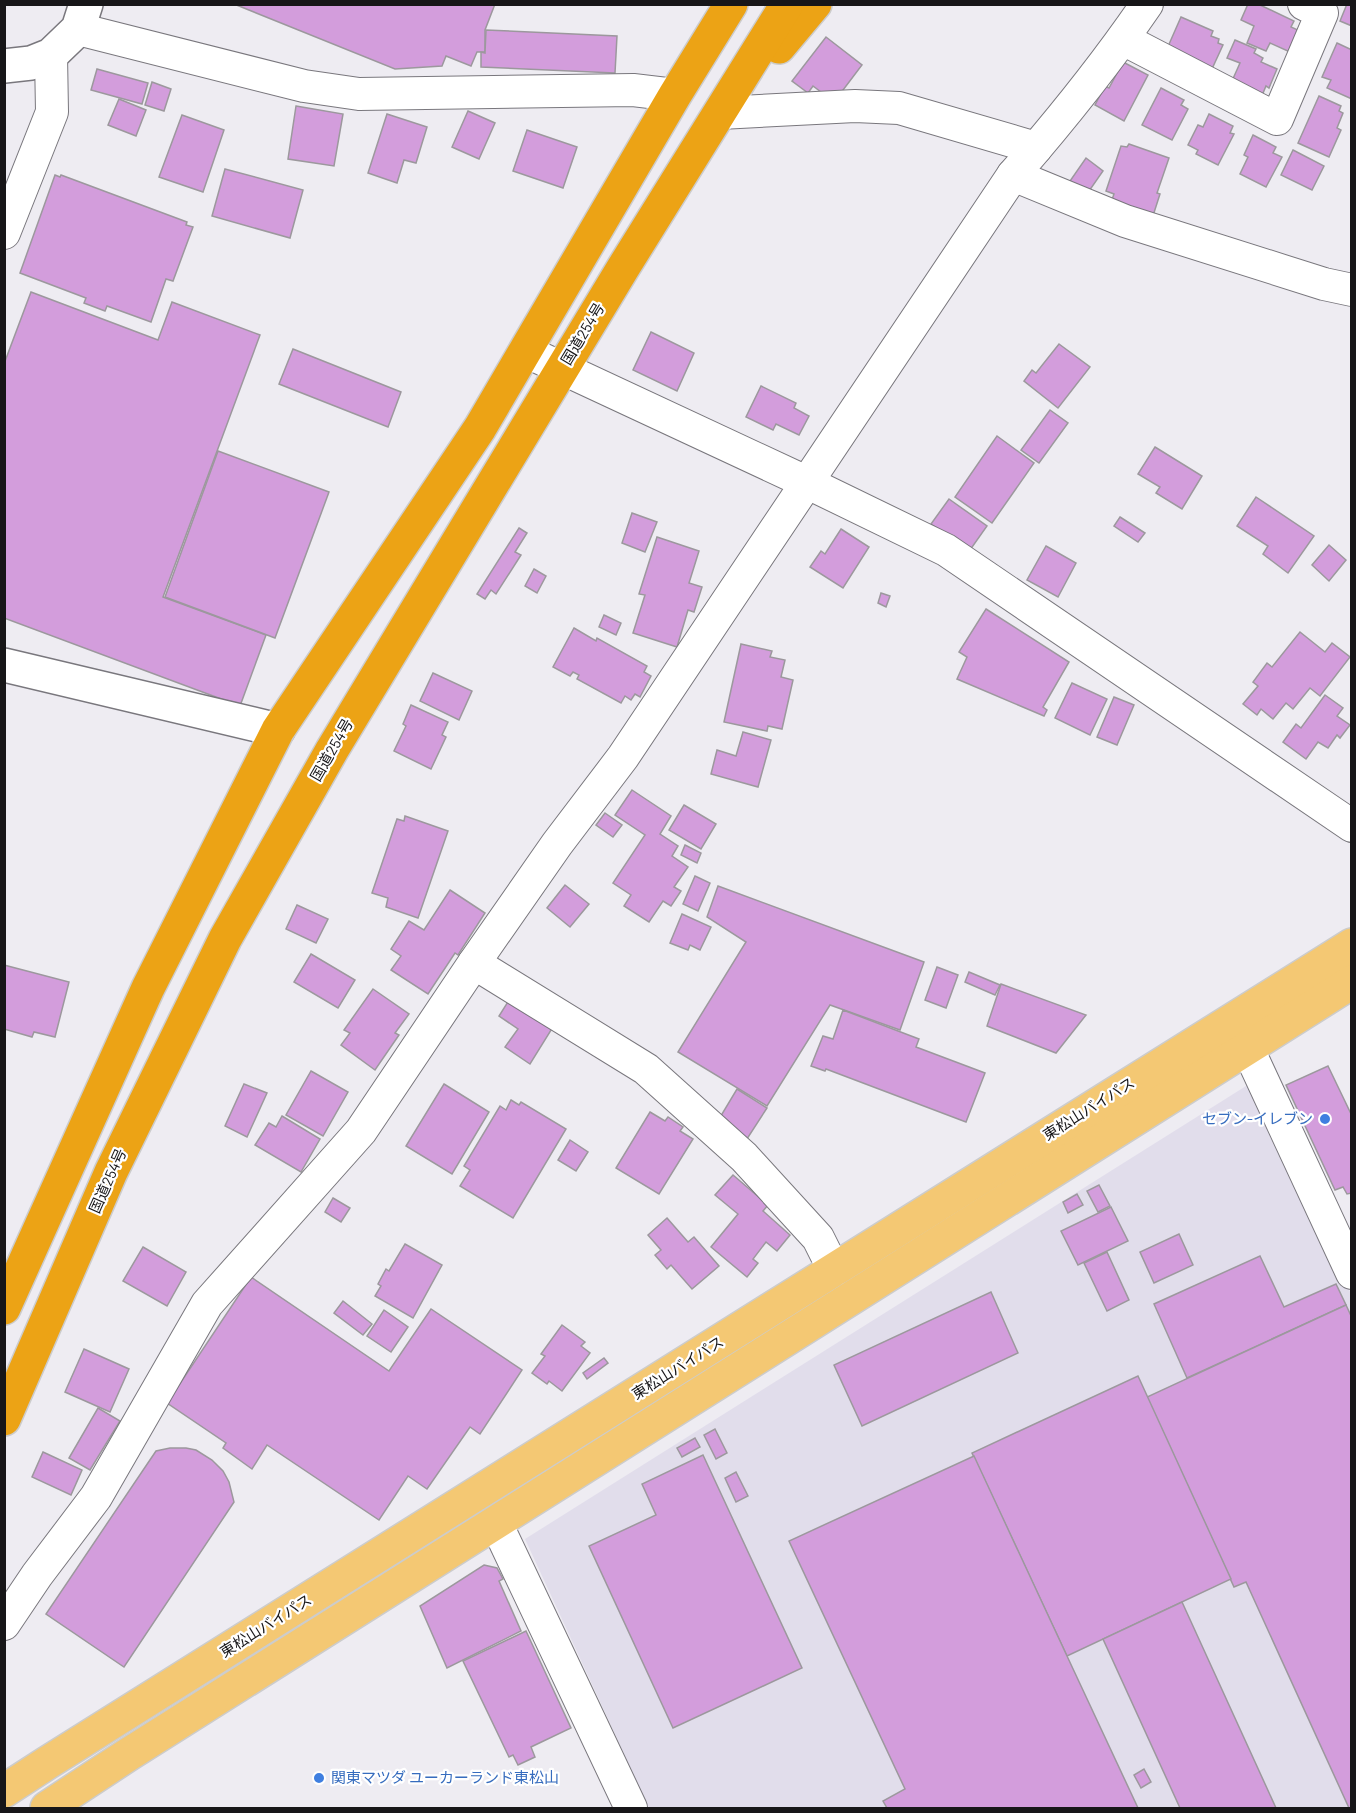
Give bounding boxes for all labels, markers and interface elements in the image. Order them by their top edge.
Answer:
street label: 国道254号 [557,299,608,368]
street label: 国道254号 [306,715,356,784]
street label: 東松山バイパス [1039,1073,1138,1144]
place label: セブン-イレブン [1202,1109,1313,1127]
marker: セブン-イレブン [1318,1112,1332,1126]
street label: 国道254号 [85,1145,129,1216]
street label: 東松山バイパス [628,1332,727,1403]
street label: 東松山バイパス [216,1590,315,1661]
place label: 関東マツダ ユーカーランド東松山 [331,1768,559,1786]
marker: 関東マツダ ユーカーランド東松山 [312,1771,326,1785]

